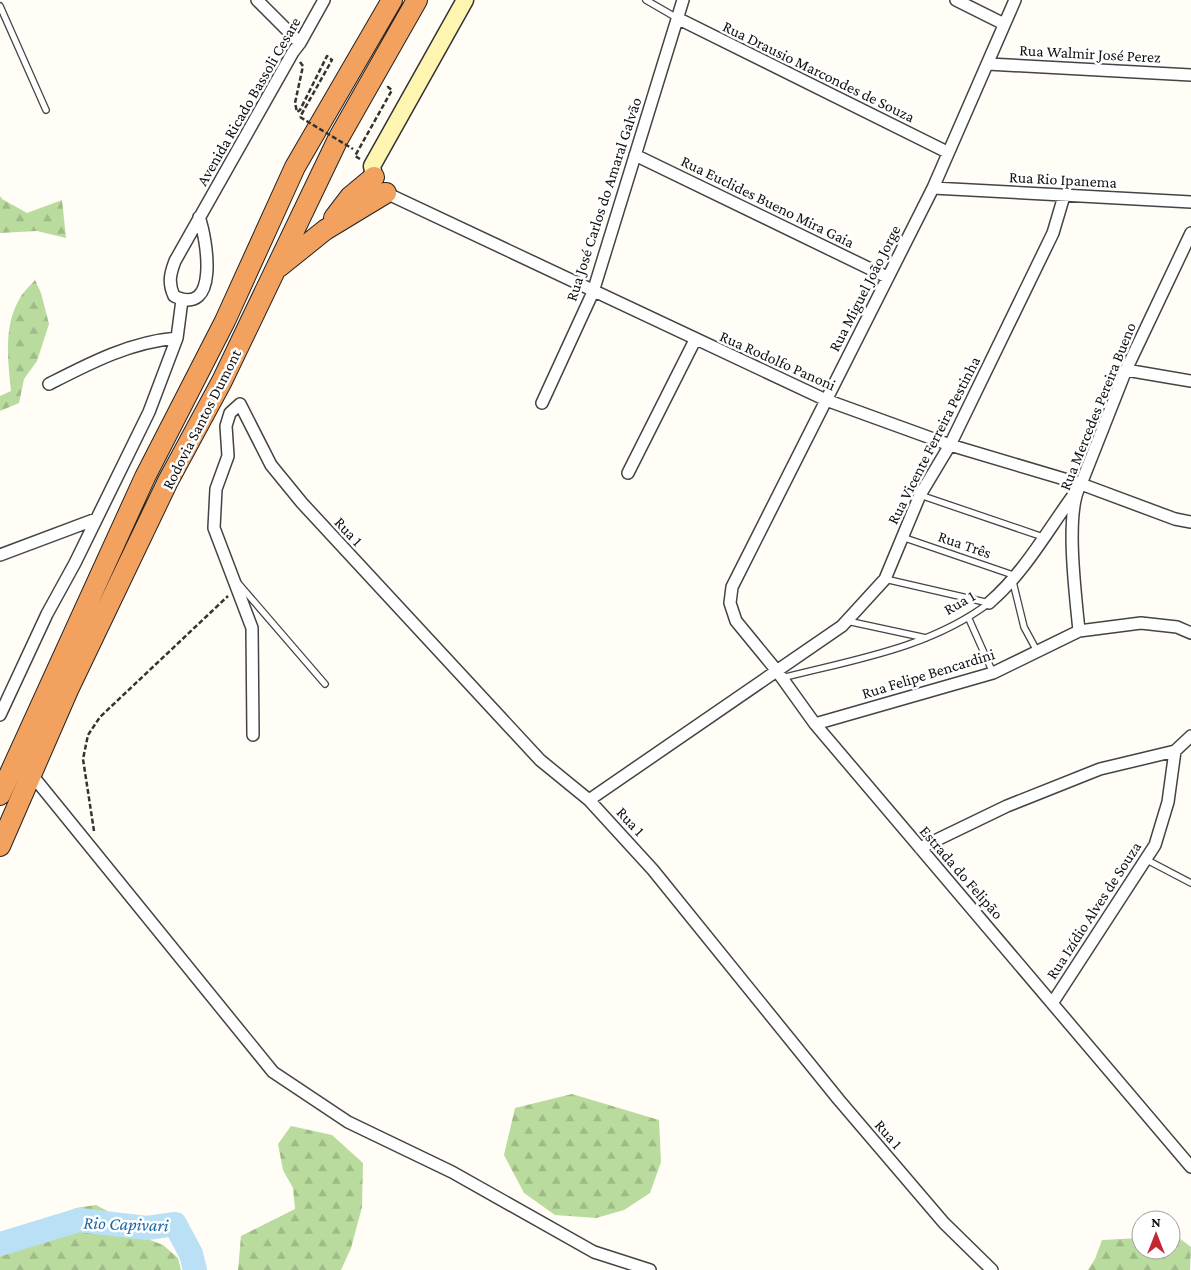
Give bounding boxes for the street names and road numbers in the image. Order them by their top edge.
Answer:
street label: Avenida Ricado Bassoli Cesare [193,14,304,188]
street label: Rua Drausio Marcondes de Souza [720,17,918,126]
street label: Rua Walmir José Perez [1019,41,1161,67]
street label: Rua José Carlos do Amaral Galvão [562,95,645,304]
street label: Rua Euclides Bueno Mira Gaia [678,152,858,251]
street label: Rua Rio Ipanema [1009,168,1118,192]
street label: Rua Miguel João Jorge [825,222,905,355]
street label: Rua Mercedes Pereira Bueno [1056,320,1139,493]
street label: Rua Rodolfo Panoni [717,327,838,394]
street label: Rodovia Santos Dumont [159,346,244,492]
street label: Rua Vicente Ferreira Pestinha [884,353,983,527]
street label: Rua 1 [331,514,366,549]
street label: Rua Três [936,527,994,561]
street label: Rua 1 [941,587,978,618]
street label: Rua Felipe Bencardini [860,645,997,703]
street label: Rua 1 [613,804,648,839]
street label: Estrada do Felipão [916,822,1007,923]
street label: Rua Izídio Alves de Souza [1043,838,1145,982]
street label: Rua 1 [871,1116,906,1152]

